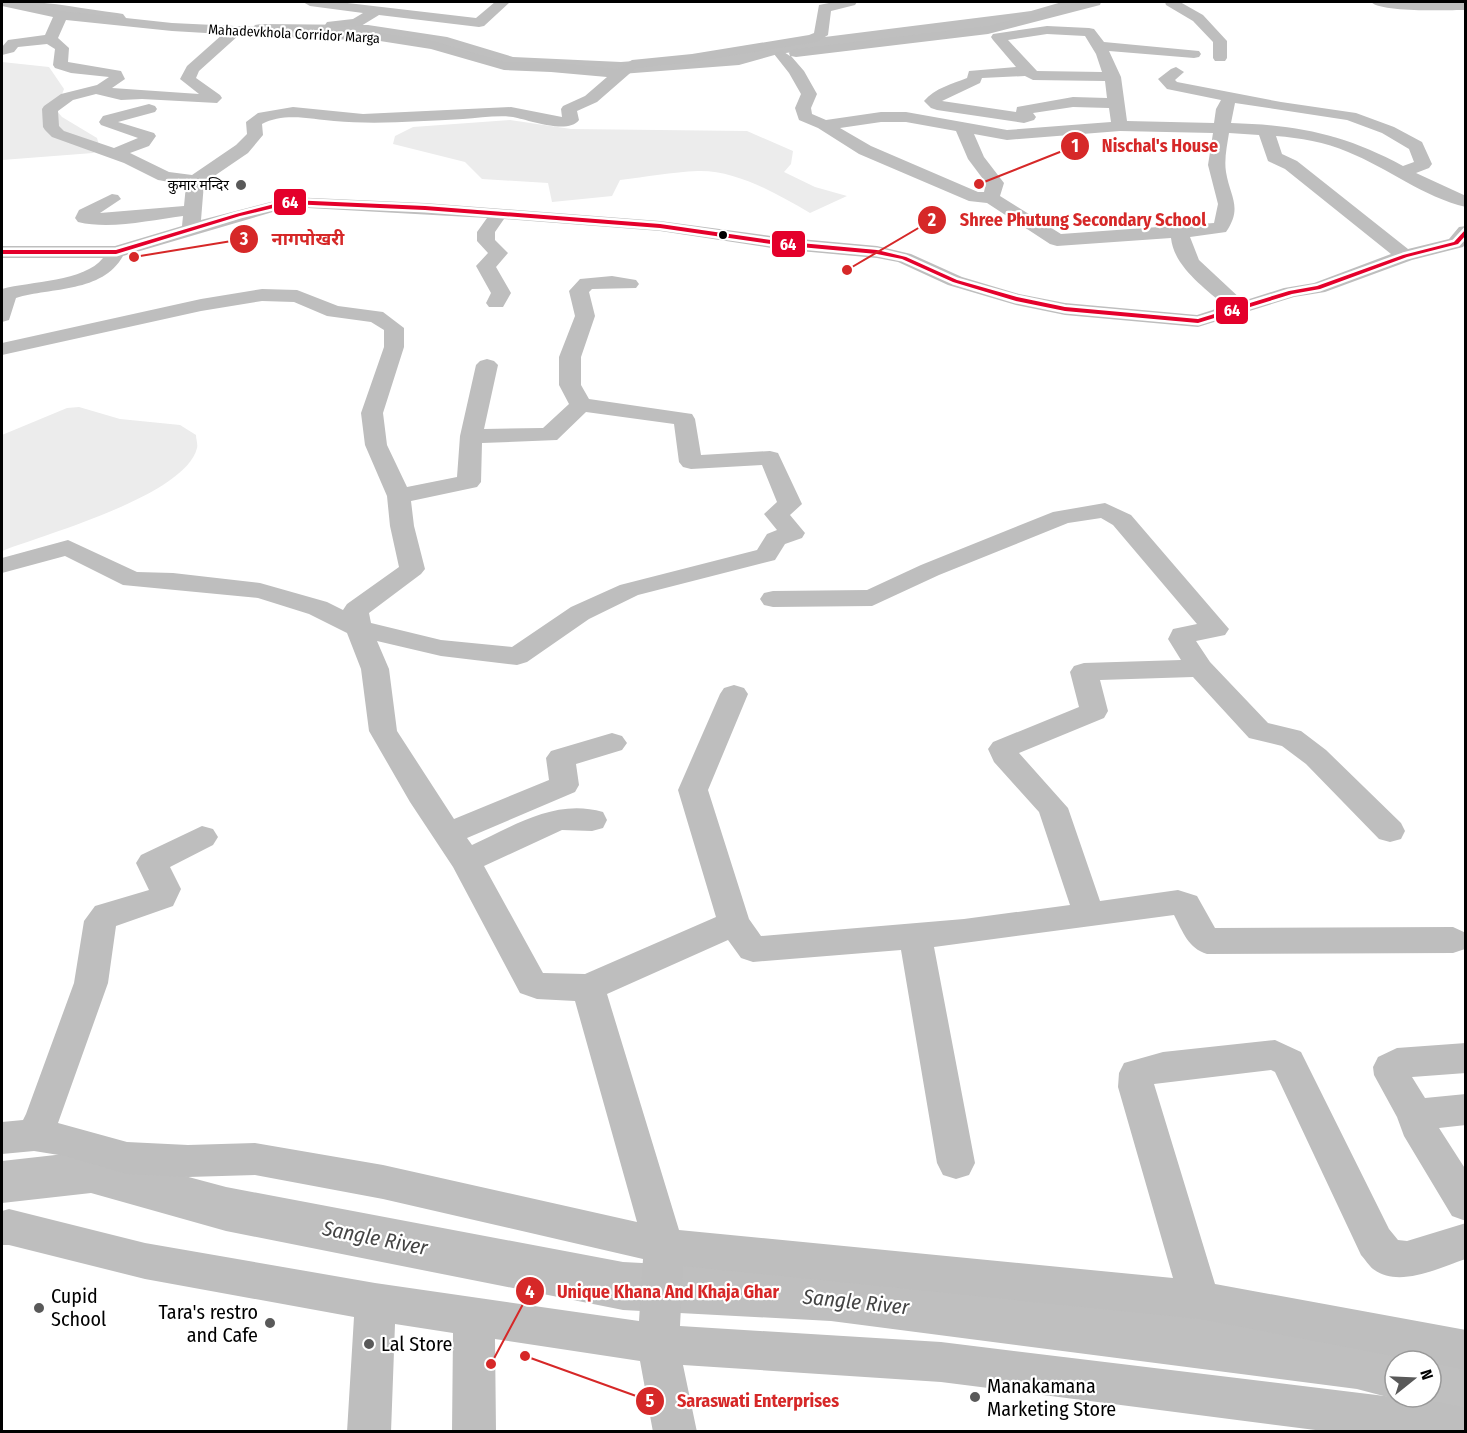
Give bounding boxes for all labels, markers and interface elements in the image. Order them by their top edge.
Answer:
street label: Mahadevkhola Corridor Marga [208,21,380,47]
callout: Nischal's House [1060,128,1231,164]
text: 1 [1071,135,1079,157]
text: Nischal's House [1102,135,1218,157]
place label: कुमार मन्दिर [168,177,229,195]
marker: कुमार मन्दिर [234,178,248,192]
line badge: 64 [273,188,307,216]
text: 64 [282,193,298,212]
callout: Shree Phutung Secondary School [917,202,1218,238]
text: 2 [927,209,936,231]
text: Shree Phutung Secondary School [960,209,1206,231]
callout: नागपोखरी [229,221,356,257]
text: 3 [239,228,249,250]
text: नागपोखरी [272,228,345,250]
unlabelled marker [717,229,729,241]
line badge: 64 [771,230,806,258]
text: 64 [780,235,796,254]
line badge: 64 [1215,296,1249,325]
text: 64 [1224,301,1240,320]
water label: Sangle River [319,1215,430,1261]
callout: Unique Khana And Khaja Ghar [515,1273,791,1309]
text: 4 [525,1281,535,1303]
text: Unique Khana And Khaja Ghar [557,1281,779,1303]
water label: Sangle River [801,1283,911,1321]
place label: Cupid School [51,1284,106,1331]
place label: Tara's restro and Cafe [159,1300,258,1347]
marker: Cupid School [32,1301,46,1315]
marker: Tara's restro and Cafe [263,1316,277,1330]
place label: Lal Store [381,1332,452,1356]
marker: Lal Store [362,1337,376,1351]
north arrow [1383,1349,1443,1409]
text: N [1416,1367,1437,1382]
place label: Manakamana Marketing Store [987,1374,1116,1421]
callout: Saraswati Enterprises [635,1383,851,1419]
text: 5 [646,1390,655,1412]
text: Saraswati Enterprises [677,1390,839,1412]
marker: Manakamana Marketing Store [968,1390,982,1404]

